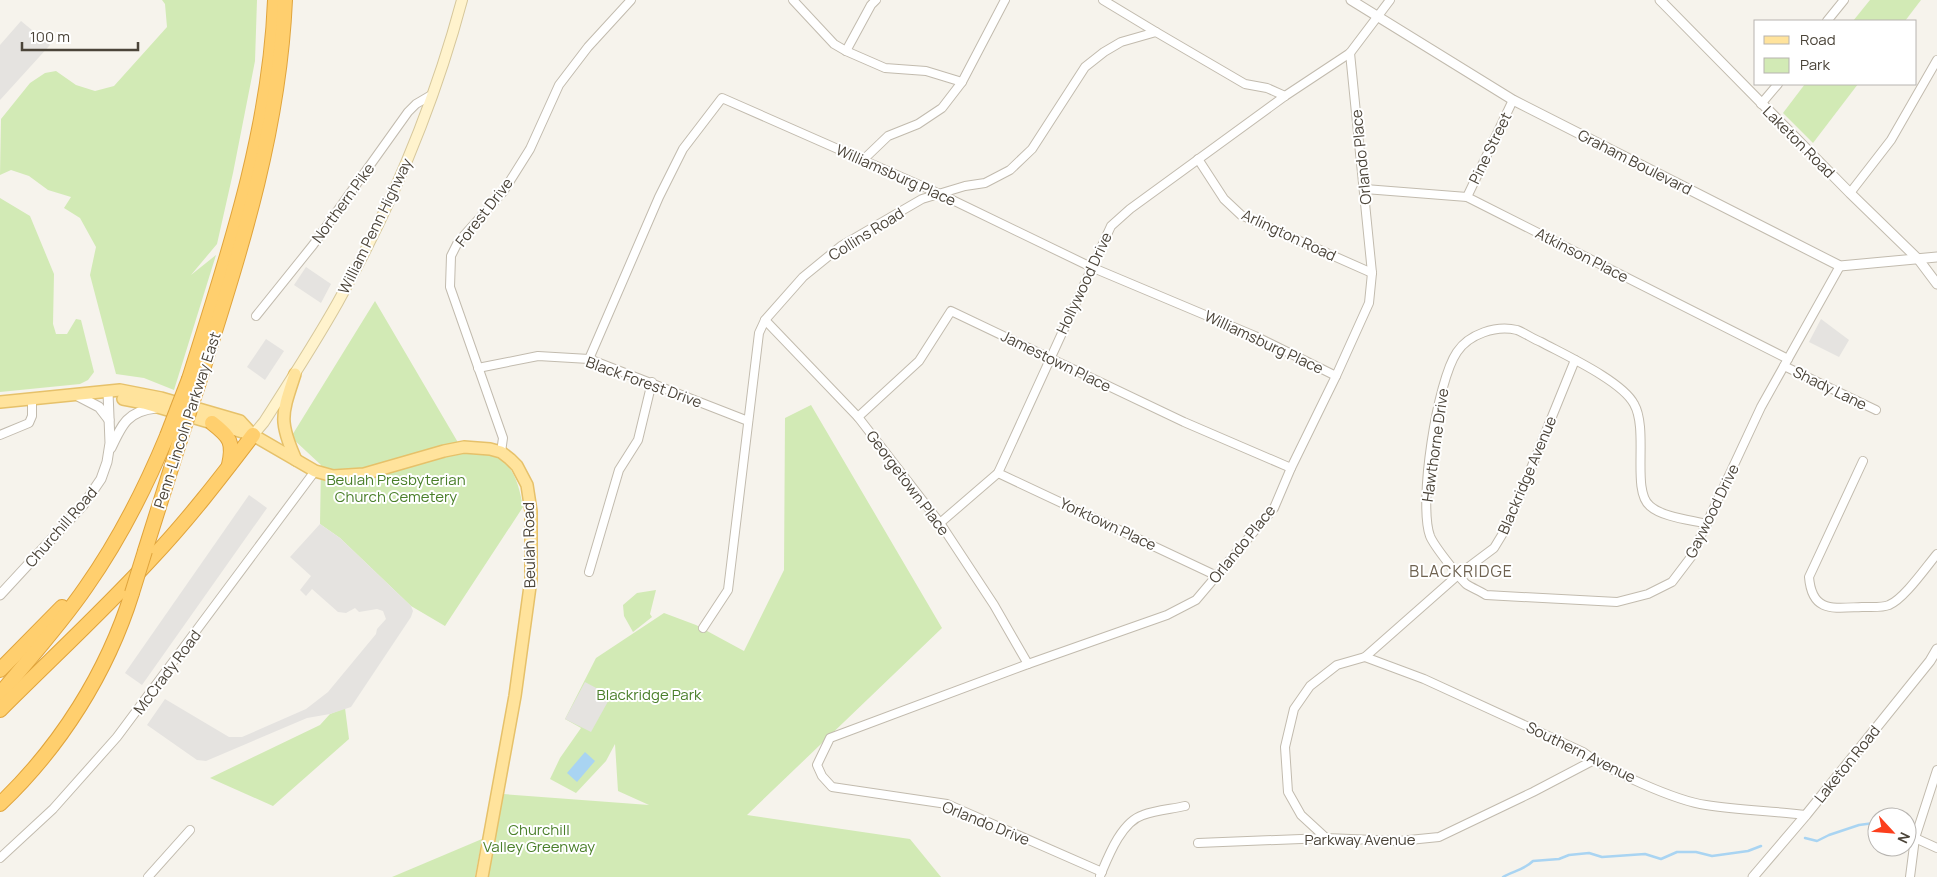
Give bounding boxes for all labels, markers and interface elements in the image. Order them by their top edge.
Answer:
scale bar [22,20,139,52]
legend [1754,20,1917,85]
text: 100 m [30,26,70,47]
text: Road [1800,29,1836,50]
text: Park [1800,54,1830,75]
street label: Laketon Road [1758,101,1840,183]
street label: Orlando Place [1346,108,1376,206]
street label: Pine Street [1464,109,1516,187]
street label: Graham Boulevard [1574,124,1696,200]
street label: Williamsburg Place [833,139,959,211]
street label: William Penn Highway [333,155,417,297]
street label: Northern Pike [307,159,379,247]
street label: Forest Drive [450,173,518,251]
street label: Collins Road [824,202,908,266]
street label: Arlington Road [1238,204,1340,266]
street label: Atkinson Place [1532,223,1632,287]
street label: Hollywood Drive [1051,229,1117,337]
street label: Williamsburg Place [1201,305,1327,379]
street label: Jamestown Place [997,325,1115,397]
street label: Penn-Lincoln Parkway East [148,329,226,511]
street label: Black Forest Drive [583,351,705,413]
street label: Shady Lane [1789,361,1871,415]
street label: Hawthorne Drive [1417,387,1453,503]
street label: Blackridge Avenue [1493,412,1561,537]
street label: Georgetown Place [862,426,955,540]
street label: Gaywood Drive [1680,460,1744,562]
park label: Beulah Presbyterian Church Cemetery [326,469,466,507]
street label: Churchill Road [20,482,102,572]
street label: Yorktown Place [1056,492,1160,556]
street label: Orlando Place [1204,500,1280,588]
street label: Beulah Road [518,502,540,588]
district label: BLACKRIDGE [1409,560,1513,582]
street label: McCrady Road [128,626,206,718]
park label: Blackridge Park [596,684,702,705]
street label: Southern Avenue [1523,716,1639,788]
street label: Laketon Road [1809,721,1885,807]
street label: Orlando Drive [939,796,1033,850]
north arrow [1867,807,1917,857]
park label: Churchill Valley Greenway [483,819,595,857]
street label: Parkway Avenue [1304,829,1416,850]
text: N [1893,829,1915,847]

